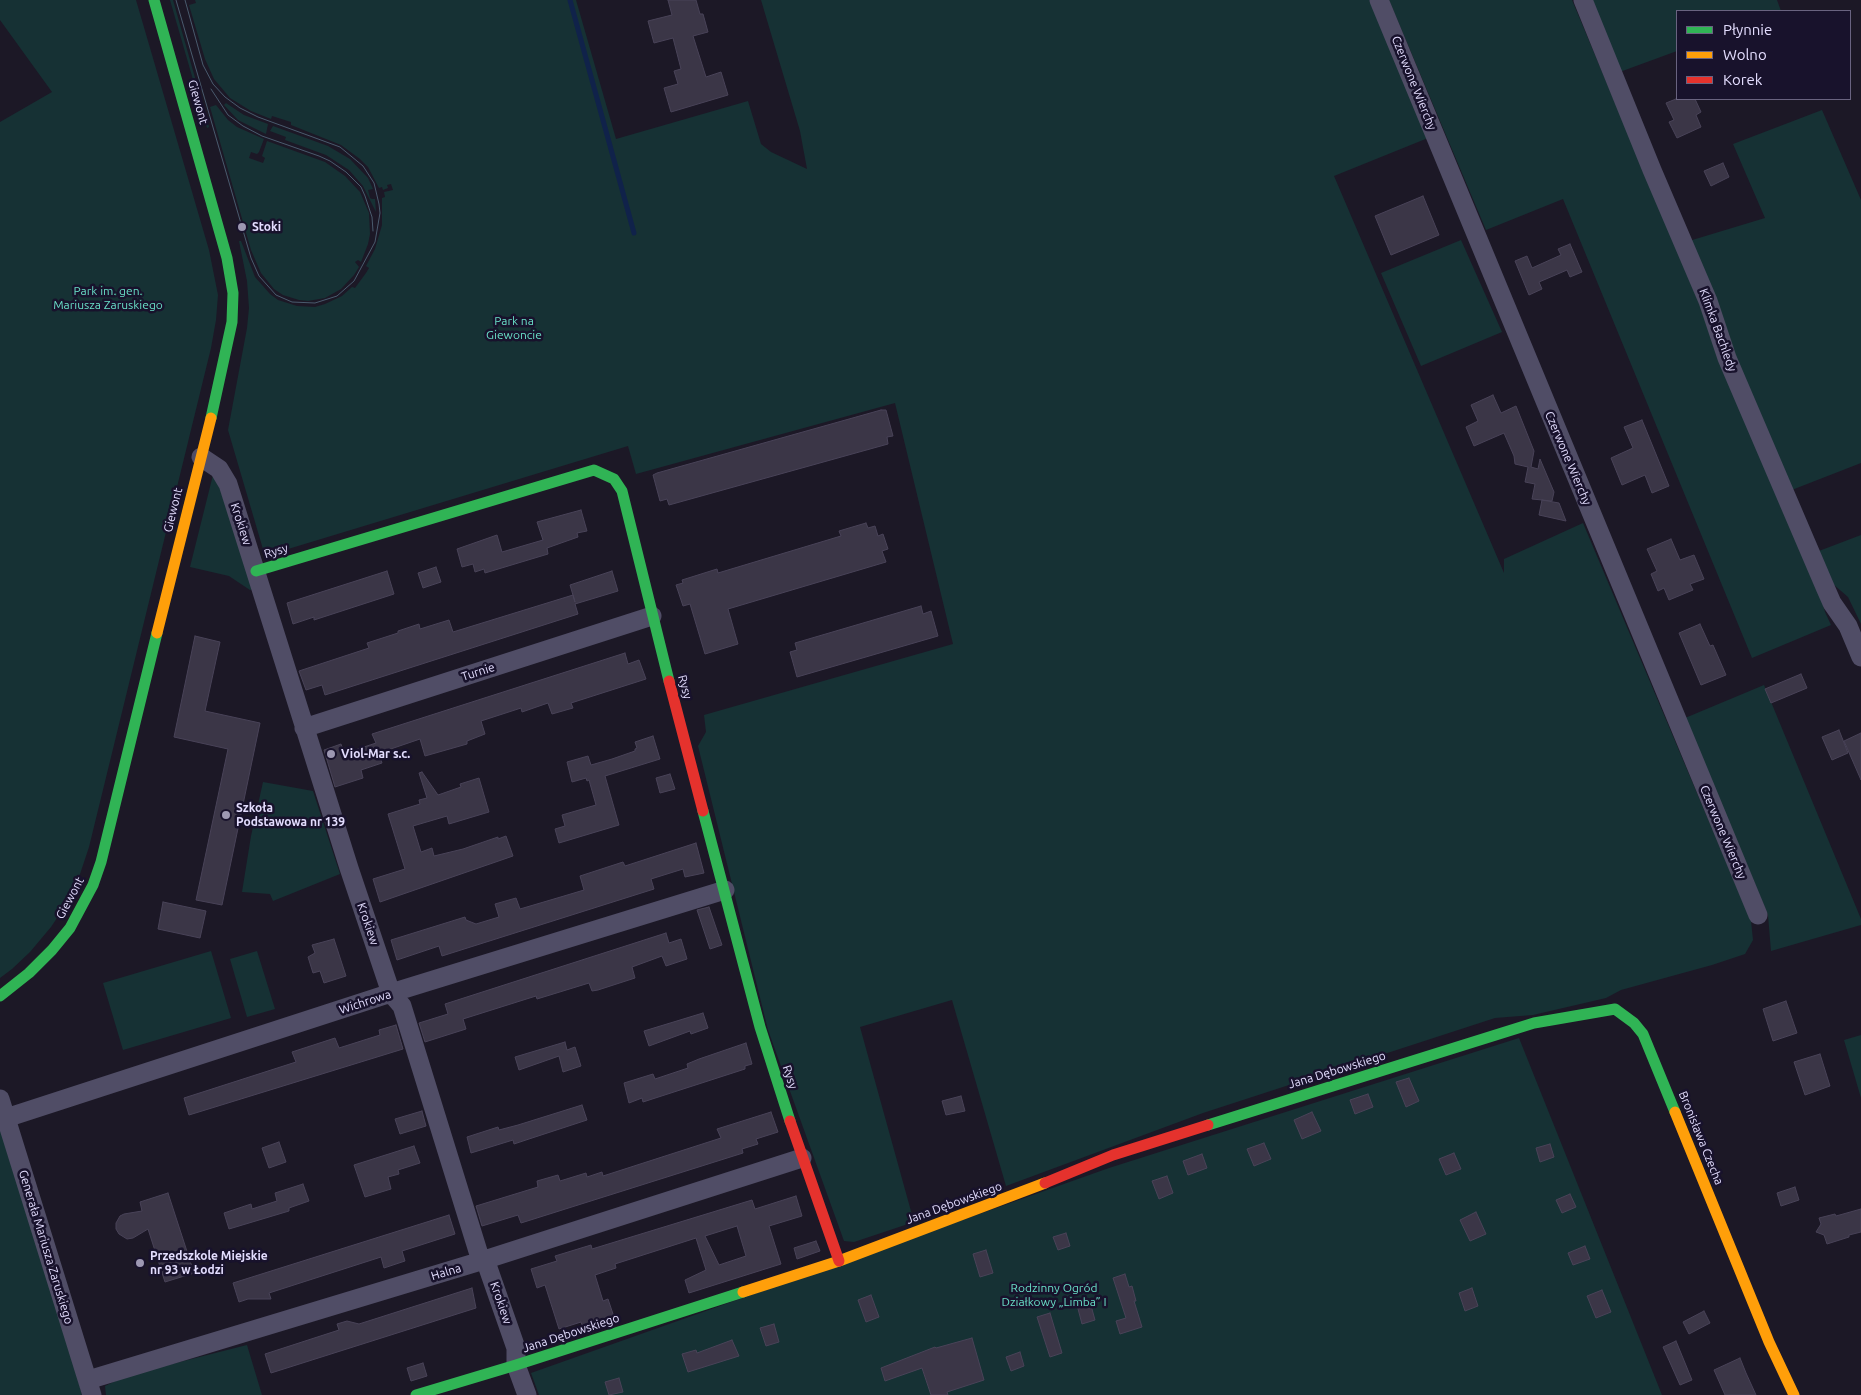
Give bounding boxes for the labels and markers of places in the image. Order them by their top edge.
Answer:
place label: Stoki [252,220,281,234]
marker: Stoki [236,221,248,233]
place label: Viol-Mar s.c. [341,747,410,761]
marker: Viol-Mar s.c. [325,748,337,760]
place label: Szkoła Podstawowa nr 139 [236,801,345,829]
marker: Szkoła Podstawowa nr 139 [220,809,232,821]
place label: Przedszkole Miejskie nr 93 w Łodzi [150,1249,268,1277]
marker: Przedszkole Miejskie nr 93 w Łodzi [134,1257,146,1269]

